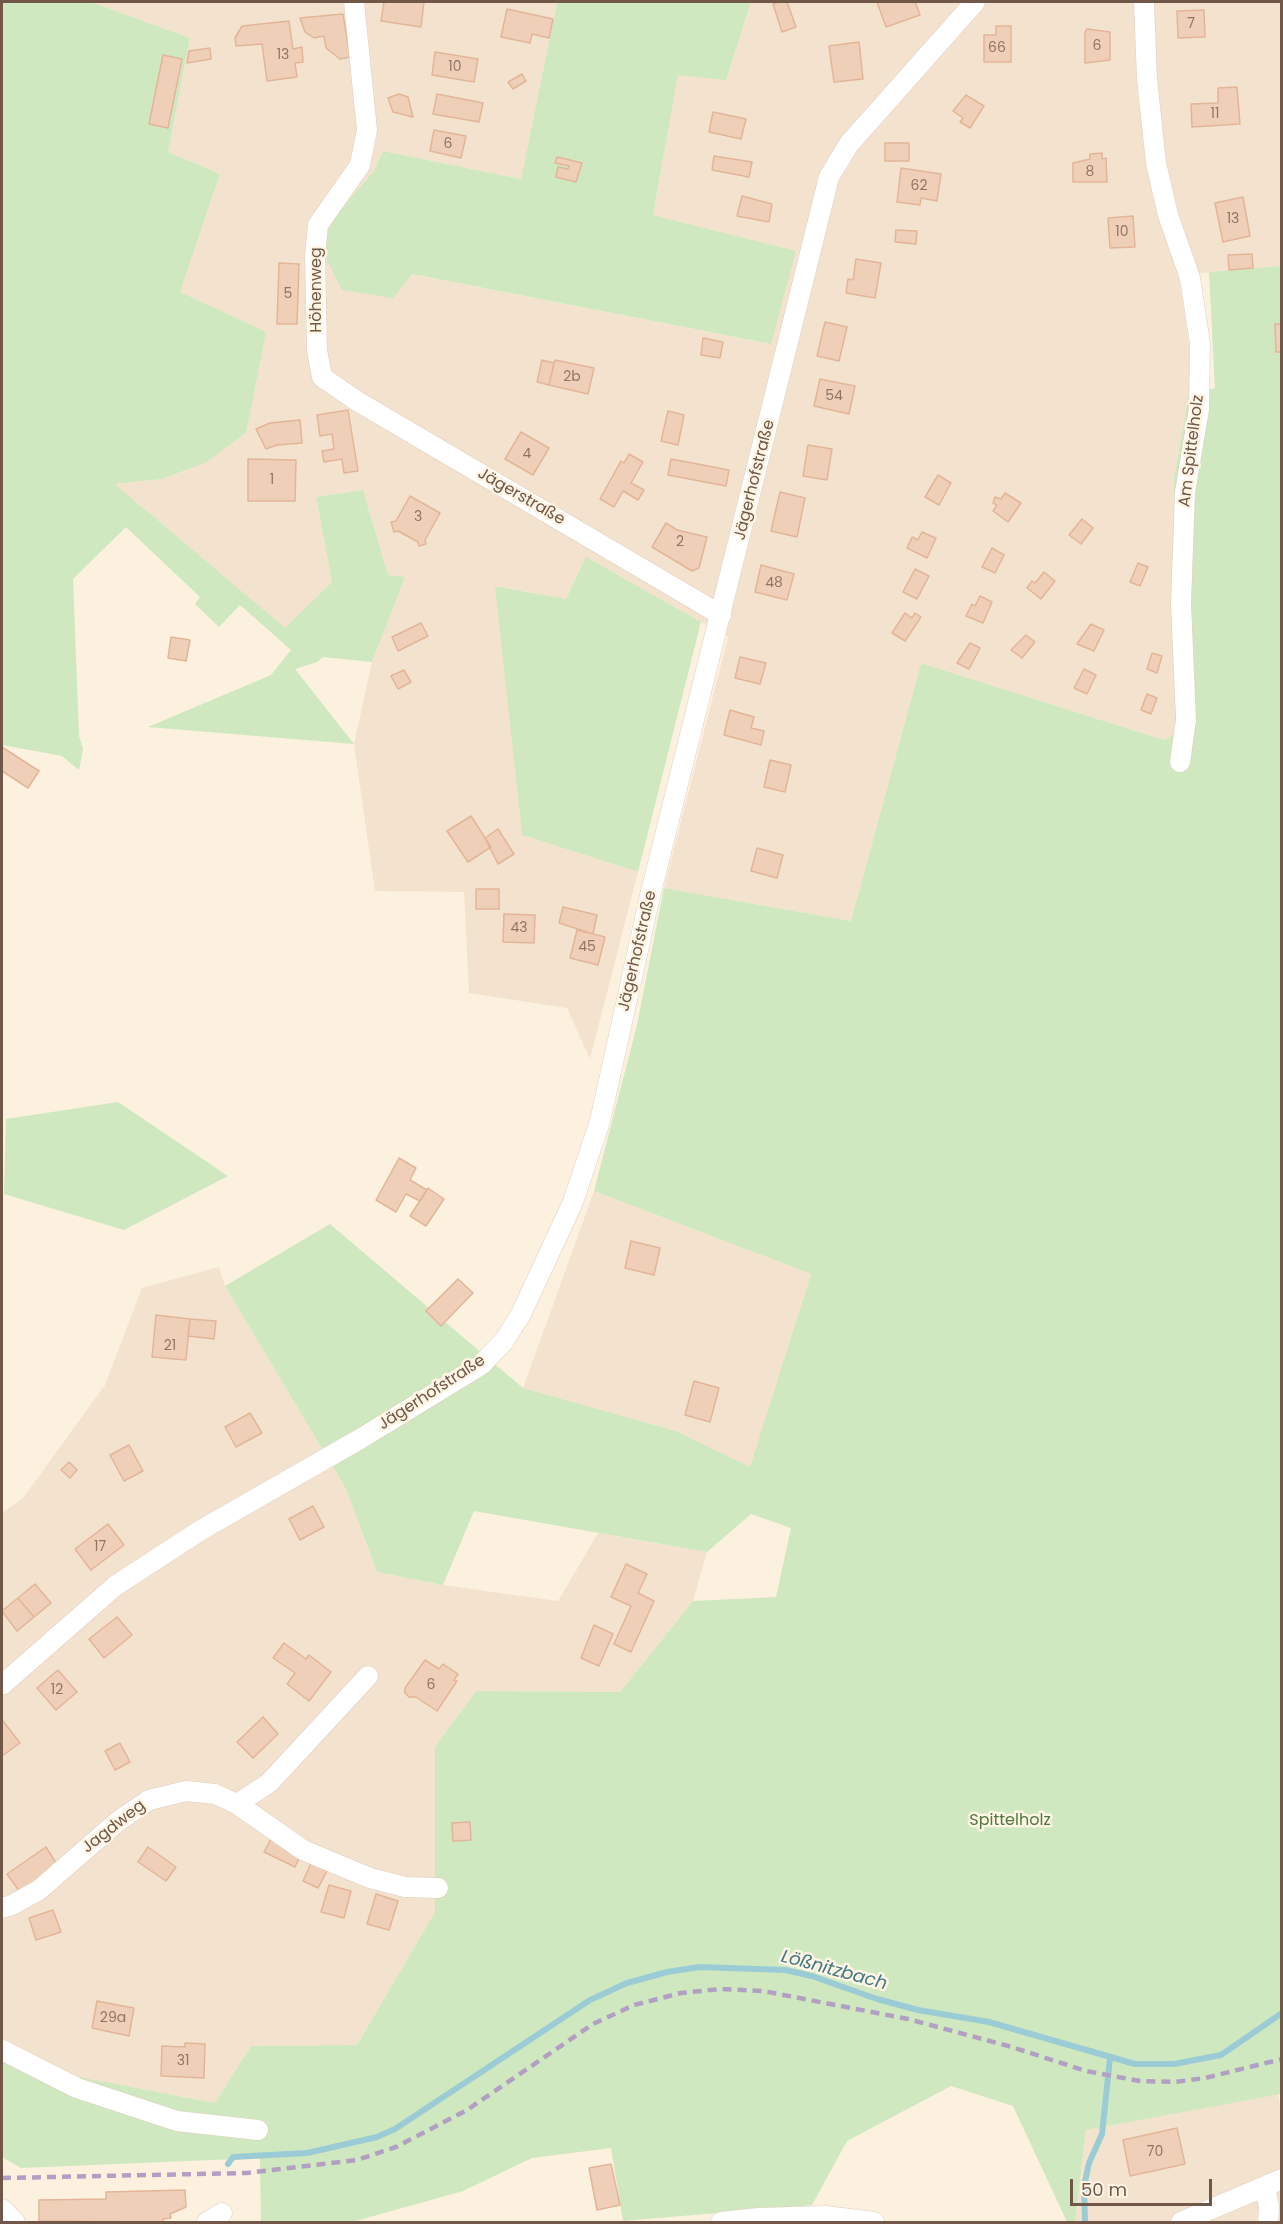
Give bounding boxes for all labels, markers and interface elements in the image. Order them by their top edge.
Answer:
house number: 7 [1187,16,1195,32]
house number: 6 [1093,38,1101,54]
house number: 66 [988,40,1006,56]
house number: 13 [277,47,289,63]
house number: 10 [448,59,462,75]
house number: 11 [1211,106,1219,122]
house number: 6 [444,136,452,152]
house number: 8 [1086,164,1094,180]
house number: 62 [911,178,927,194]
house number: 13 [1227,211,1239,227]
house number: 10 [1115,224,1129,240]
street label: Höhenweg [307,247,327,333]
house number: 5 [284,286,292,302]
house number: 2b [563,369,581,385]
house number: 54 [825,388,843,404]
street label: Am Spittelholz [1176,394,1208,508]
street label: Jägerhofstraße [731,418,779,542]
house number: 4 [523,446,531,462]
street label: Jägerstraße [474,464,568,530]
house number: 1 [270,472,274,488]
house number: 3 [414,509,422,525]
house number: 2 [676,534,684,550]
house number: 48 [765,575,783,591]
street label: Jägerhofstraße [615,889,661,1013]
house number: 43 [510,920,528,936]
house number: 45 [578,939,596,955]
house number: 21 [164,1338,176,1354]
street label: Jägerhofstraße [375,1351,489,1435]
house number: 17 [94,1539,106,1555]
house number: 6 [427,1677,435,1693]
house number: 12 [51,1682,63,1698]
street label: Jagdweg [79,1796,149,1858]
park label: Spittelholz [969,1811,1051,1831]
water label: Lößnitzbach [779,1947,889,1995]
house number: 29a [100,2010,126,2026]
house number: 31 [177,2053,189,2069]
house number: 70 [1147,2144,1163,2160]
scale bar [1073,2167,1216,2205]
text: 50 m [1081,2177,1127,2202]

